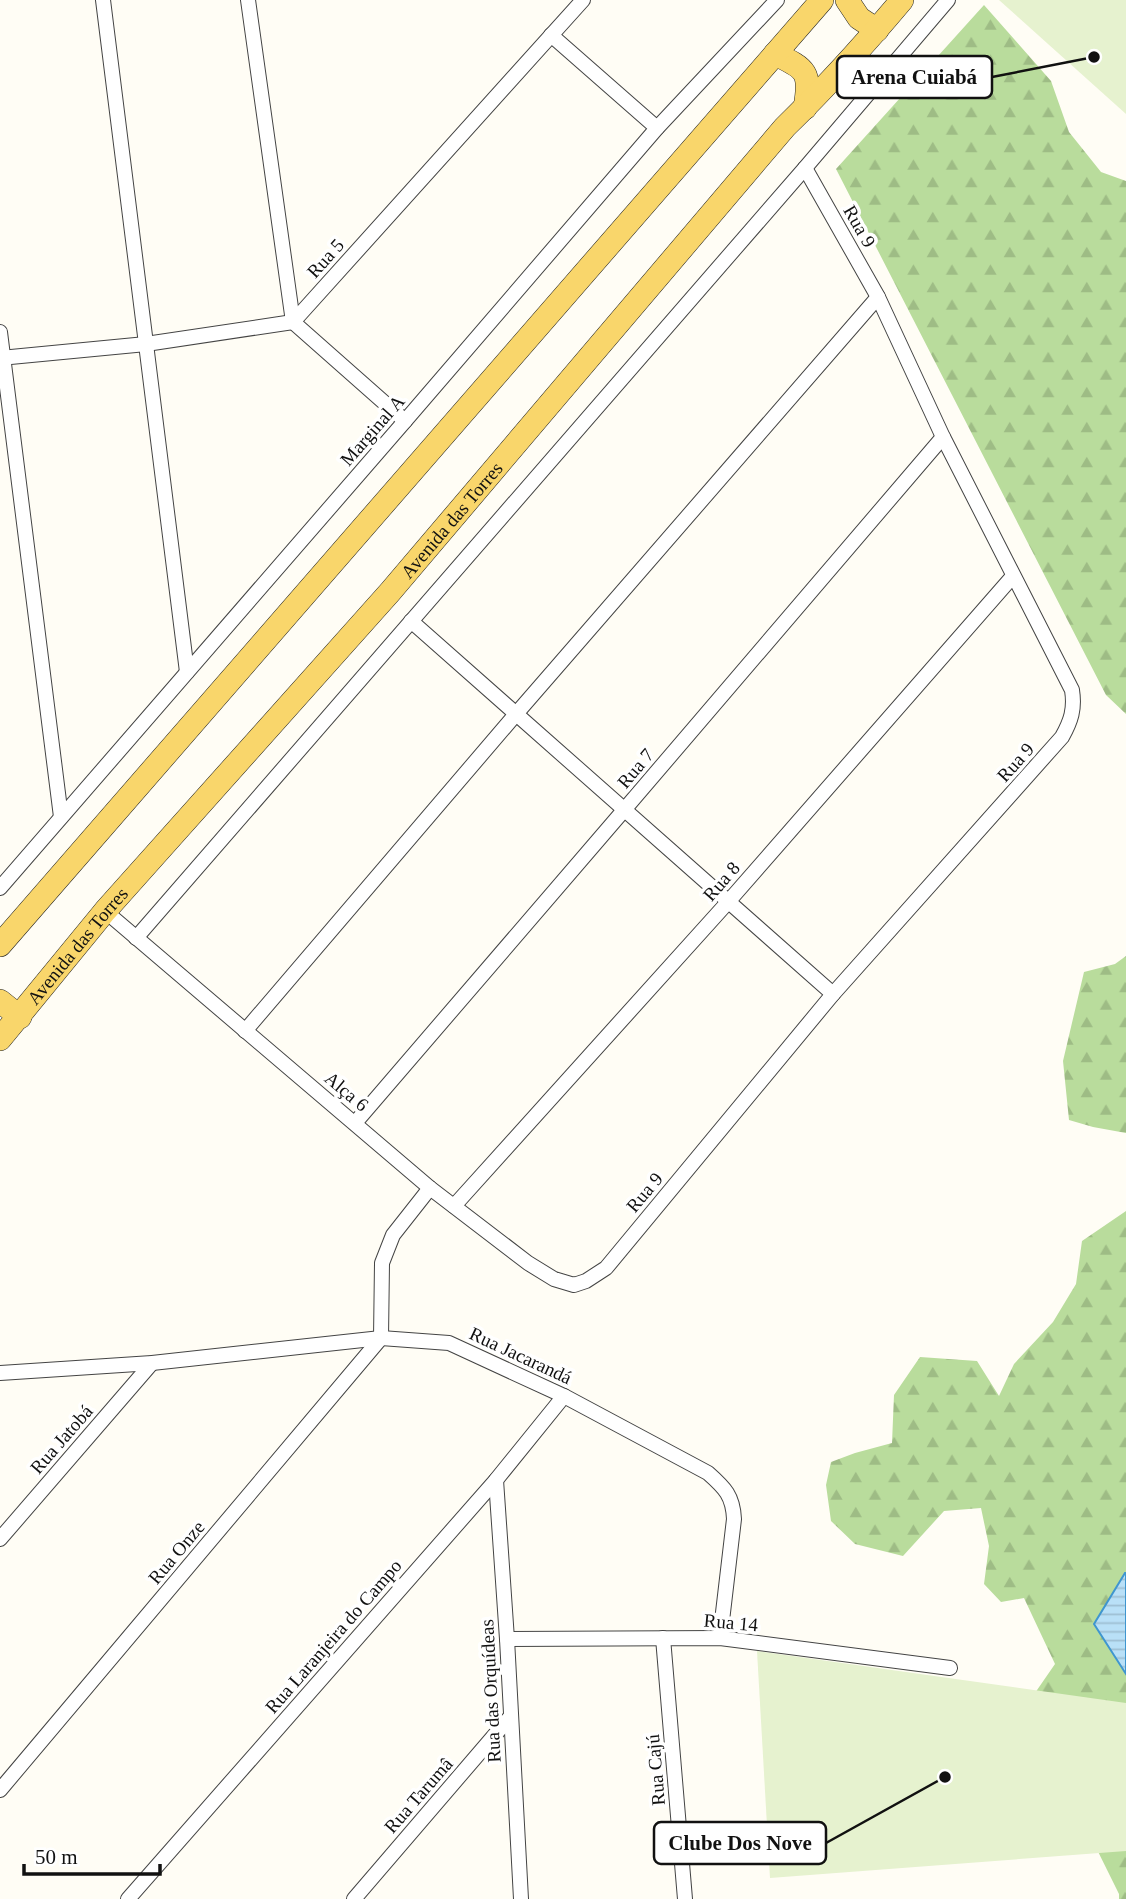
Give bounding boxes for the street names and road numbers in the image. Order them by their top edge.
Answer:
street label: Rua 9 [839,202,880,251]
street label: Rua 5 [303,235,348,282]
street label: Marginal A [336,391,409,470]
street label: Avenida das Torres [396,458,507,583]
street label: Rua 9 [993,739,1038,786]
street label: Rua 7 [613,744,658,792]
street label: Rua 8 [699,858,744,905]
street label: Avenida das Torres [23,883,132,1009]
street label: Alça 6 [321,1067,373,1116]
street label: Rua 9 [622,1168,667,1216]
street label: Rua Jacarandá [466,1323,576,1389]
street label: Rua Jatobá [26,1400,97,1478]
street label: Rua Onze [144,1517,209,1588]
street label: Rua Laranjeira do Campo [261,1555,406,1717]
street label: Rua 14 [703,1610,759,1635]
street label: Rua das Orquídeas [476,1619,505,1763]
street label: Rua Cajú [642,1733,669,1806]
street label: Rua Tarumâ [380,1753,457,1837]

